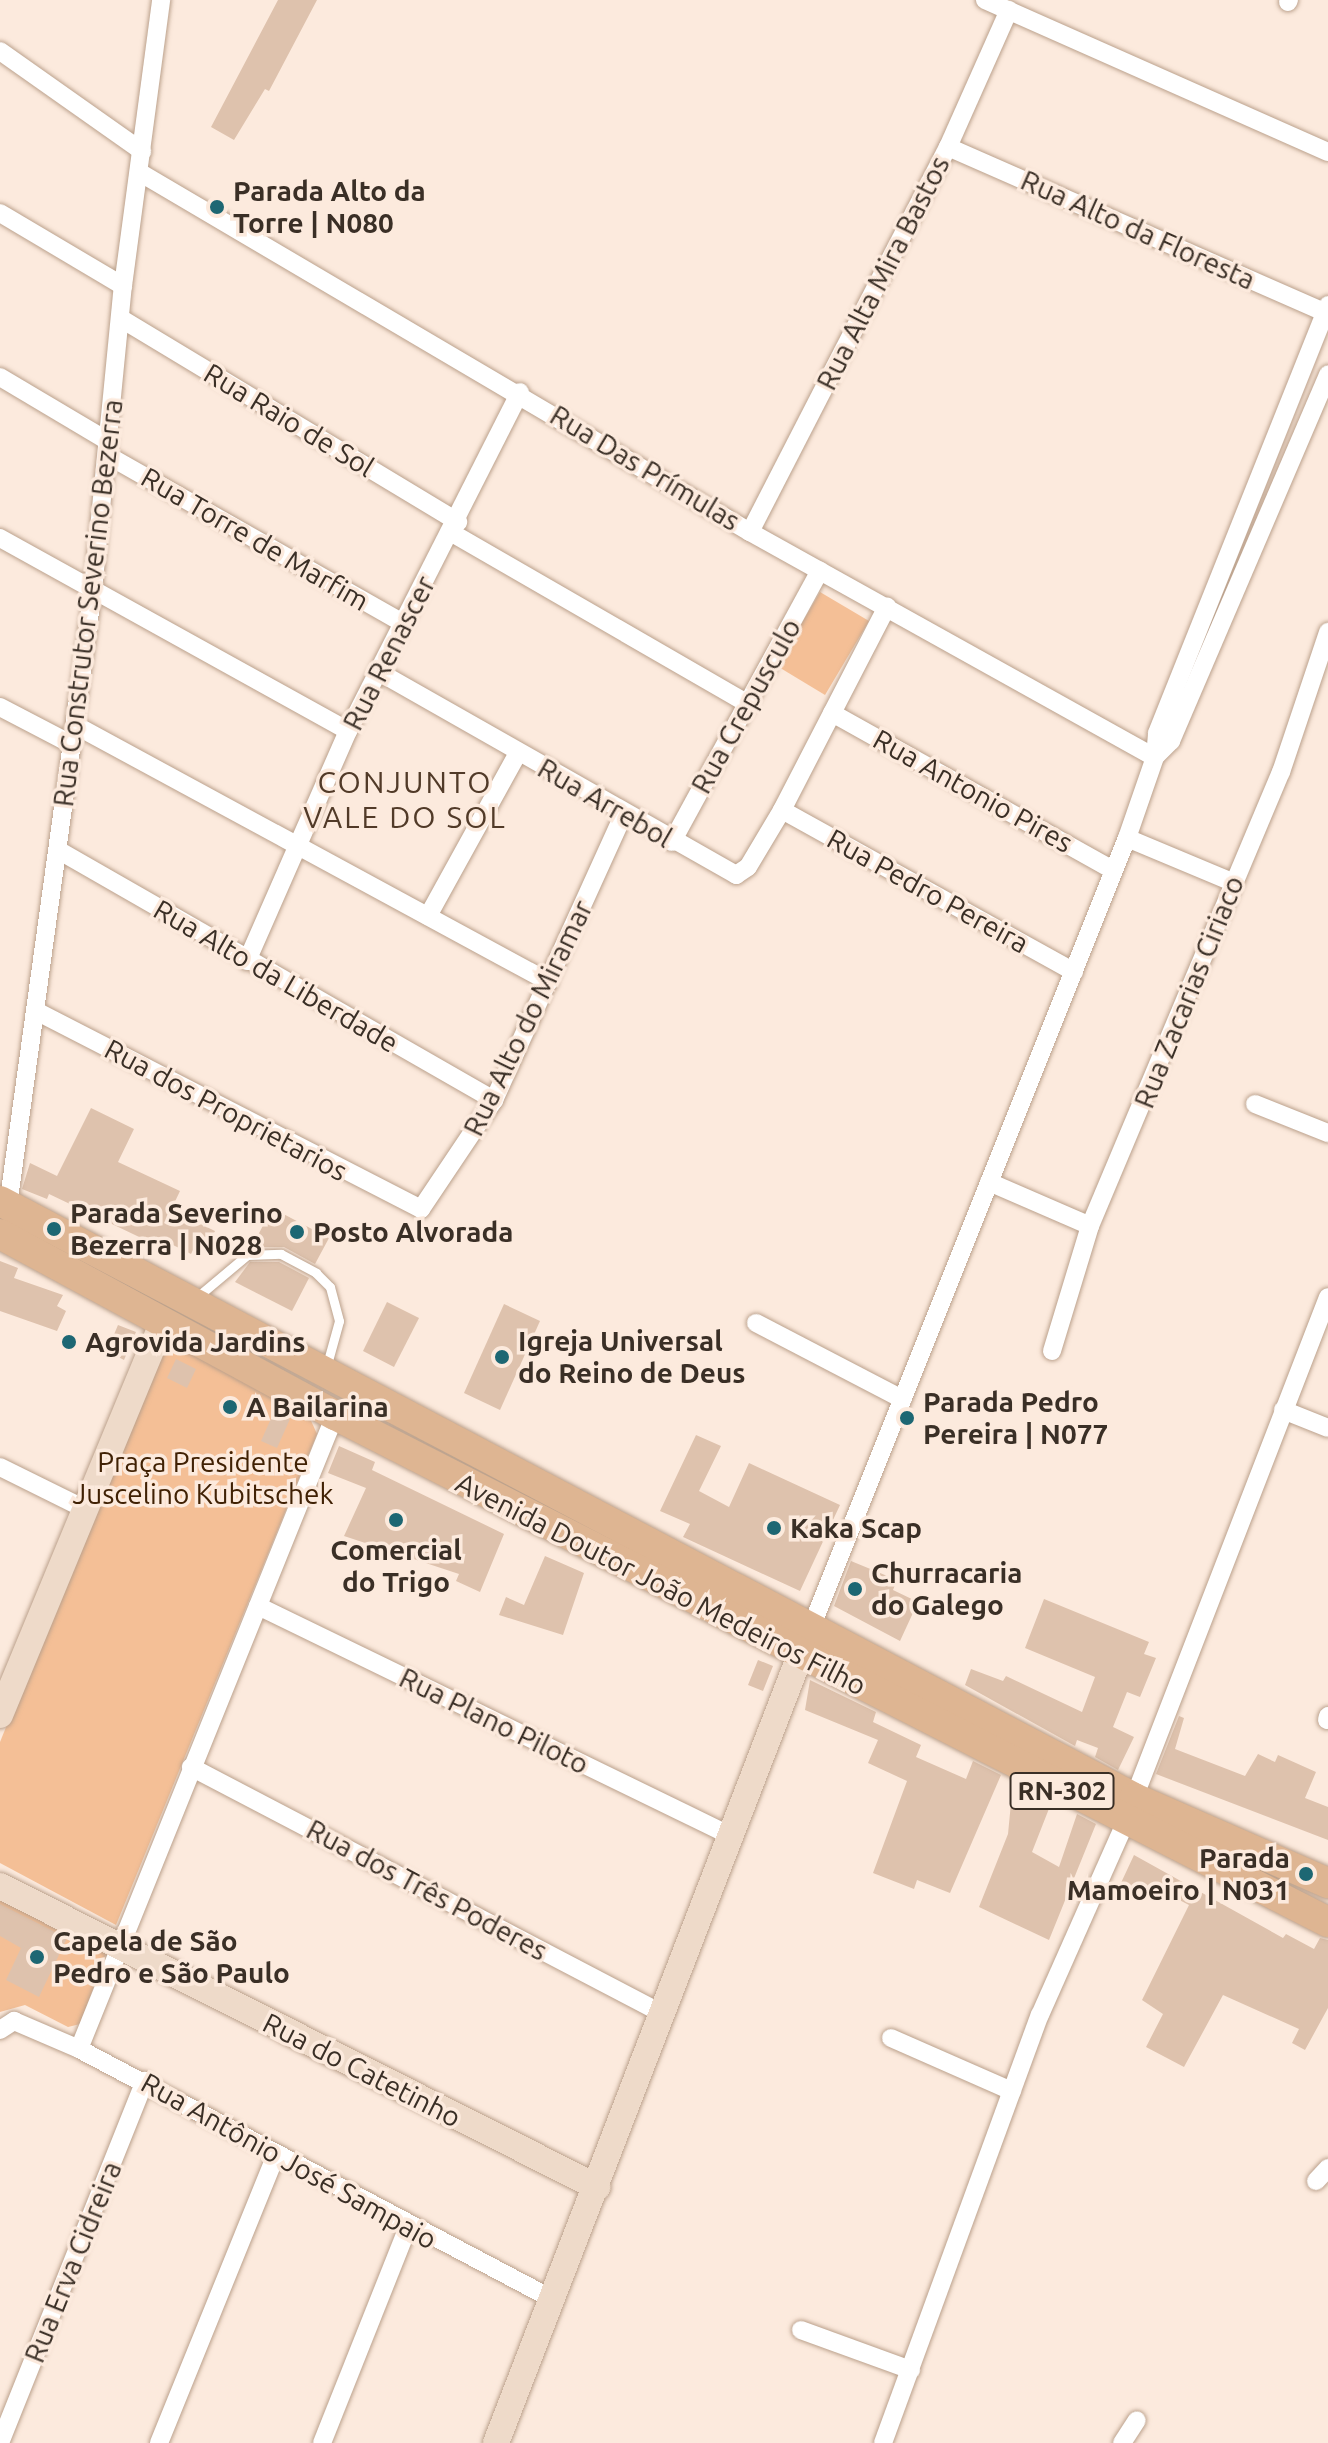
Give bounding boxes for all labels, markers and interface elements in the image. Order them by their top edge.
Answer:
street label: Rua Alta Mira Bastos [809,150,957,396]
street label: Rua Alto da Floresta [1016,163,1260,297]
place label: Parada Alto da Torre | N080 [233,174,426,240]
marker: Parada Alto da Torre | N080 [208,198,226,216]
street label: Rua Raio de Sol [198,356,380,484]
street label: Rua Construtor Severino Bezerra [46,397,130,809]
street label: Rua Das Prímulas [544,398,746,538]
street label: Rua Torre de Marfim [135,460,375,618]
street label: Rua Renascer [336,570,442,736]
street label: Rua Crepusculo [684,613,808,799]
street label: Rua Antonio Pires [867,722,1079,860]
street label: Rua Arrebol [532,751,678,855]
district label: CONJUNTO VALE DO SOL [303,764,507,834]
street label: Rua Pedro Pereira [821,822,1035,960]
street label: Rua Zacarias Ciriaco [1127,871,1251,1113]
street label: Rua Alto da Liberdade [148,892,404,1060]
street label: Rua Alto do Miramar [456,895,600,1141]
street label: Rua dos Proprietarios [99,1032,353,1188]
place label: Parada Severino Bezerra | N028 [70,1196,283,1262]
place label: Posto Alvorada [313,1215,513,1249]
marker: Parada Severino Bezerra | N028 [45,1220,63,1238]
marker: Posto Alvorada [288,1223,306,1241]
place label: Igreja Universal do Reino de Deus [518,1324,746,1390]
place label: Agrovida Jardins [85,1325,305,1359]
marker: Agrovida Jardins [60,1333,78,1351]
marker: Igreja Universal do Reino de Deus [493,1348,511,1366]
place label: Parada Pedro Pereira | N077 [923,1385,1108,1451]
place label: A Bailarina [246,1390,389,1424]
marker: A Bailarina [221,1398,239,1416]
marker: Parada Pedro Pereira | N077 [898,1409,916,1427]
park label: Praça Presidente Juscelino Kubitschek [72,1445,334,1511]
street label: Avenida Doutor João Medeiros Filho [450,1466,872,1702]
marker: Comercial do Trigo [387,1511,405,1529]
place label: Kaka Scap [790,1511,922,1545]
marker: Kaka Scap [765,1519,783,1537]
place label: Comercial do Trigo [330,1533,462,1599]
place label: Churracaria do Galego [871,1556,1023,1622]
marker: Churracaria do Galego [846,1580,864,1598]
street label: Rua Plano Piloto [394,1661,594,1781]
road number: RN-302 [1008,1769,1116,1813]
street label: Rua dos Três Poderes [301,1812,553,1968]
place label: Parada Mamoeiro | N031 [1067,1841,1290,1907]
marker: Parada Mamoeiro | N031 [1297,1865,1315,1883]
place label: Capela de São Pedro e São Paulo [53,1924,290,1990]
marker: Capela de São Pedro e São Paulo [28,1948,46,1966]
street label: Rua do Catetinho [257,2006,467,2134]
street label: Rua Antônio José Sampaio [135,2066,443,2256]
street label: Rua Erva Cidreira [17,2157,129,2367]

